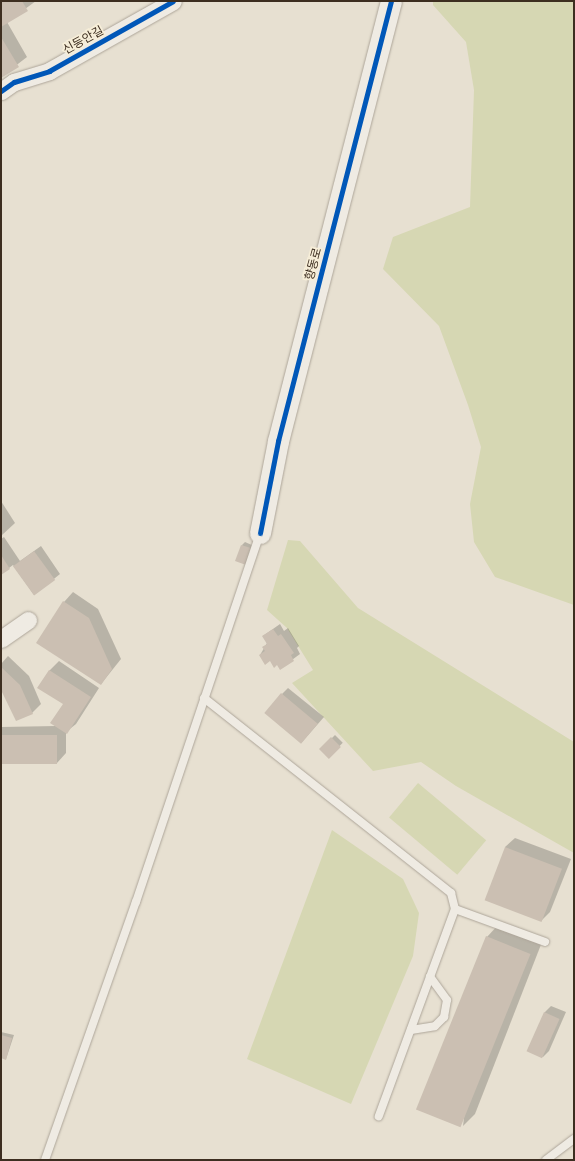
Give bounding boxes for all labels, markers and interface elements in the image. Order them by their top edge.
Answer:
street label: 신동안길 [60,23,106,57]
street label: 향동로 [302,246,324,282]

